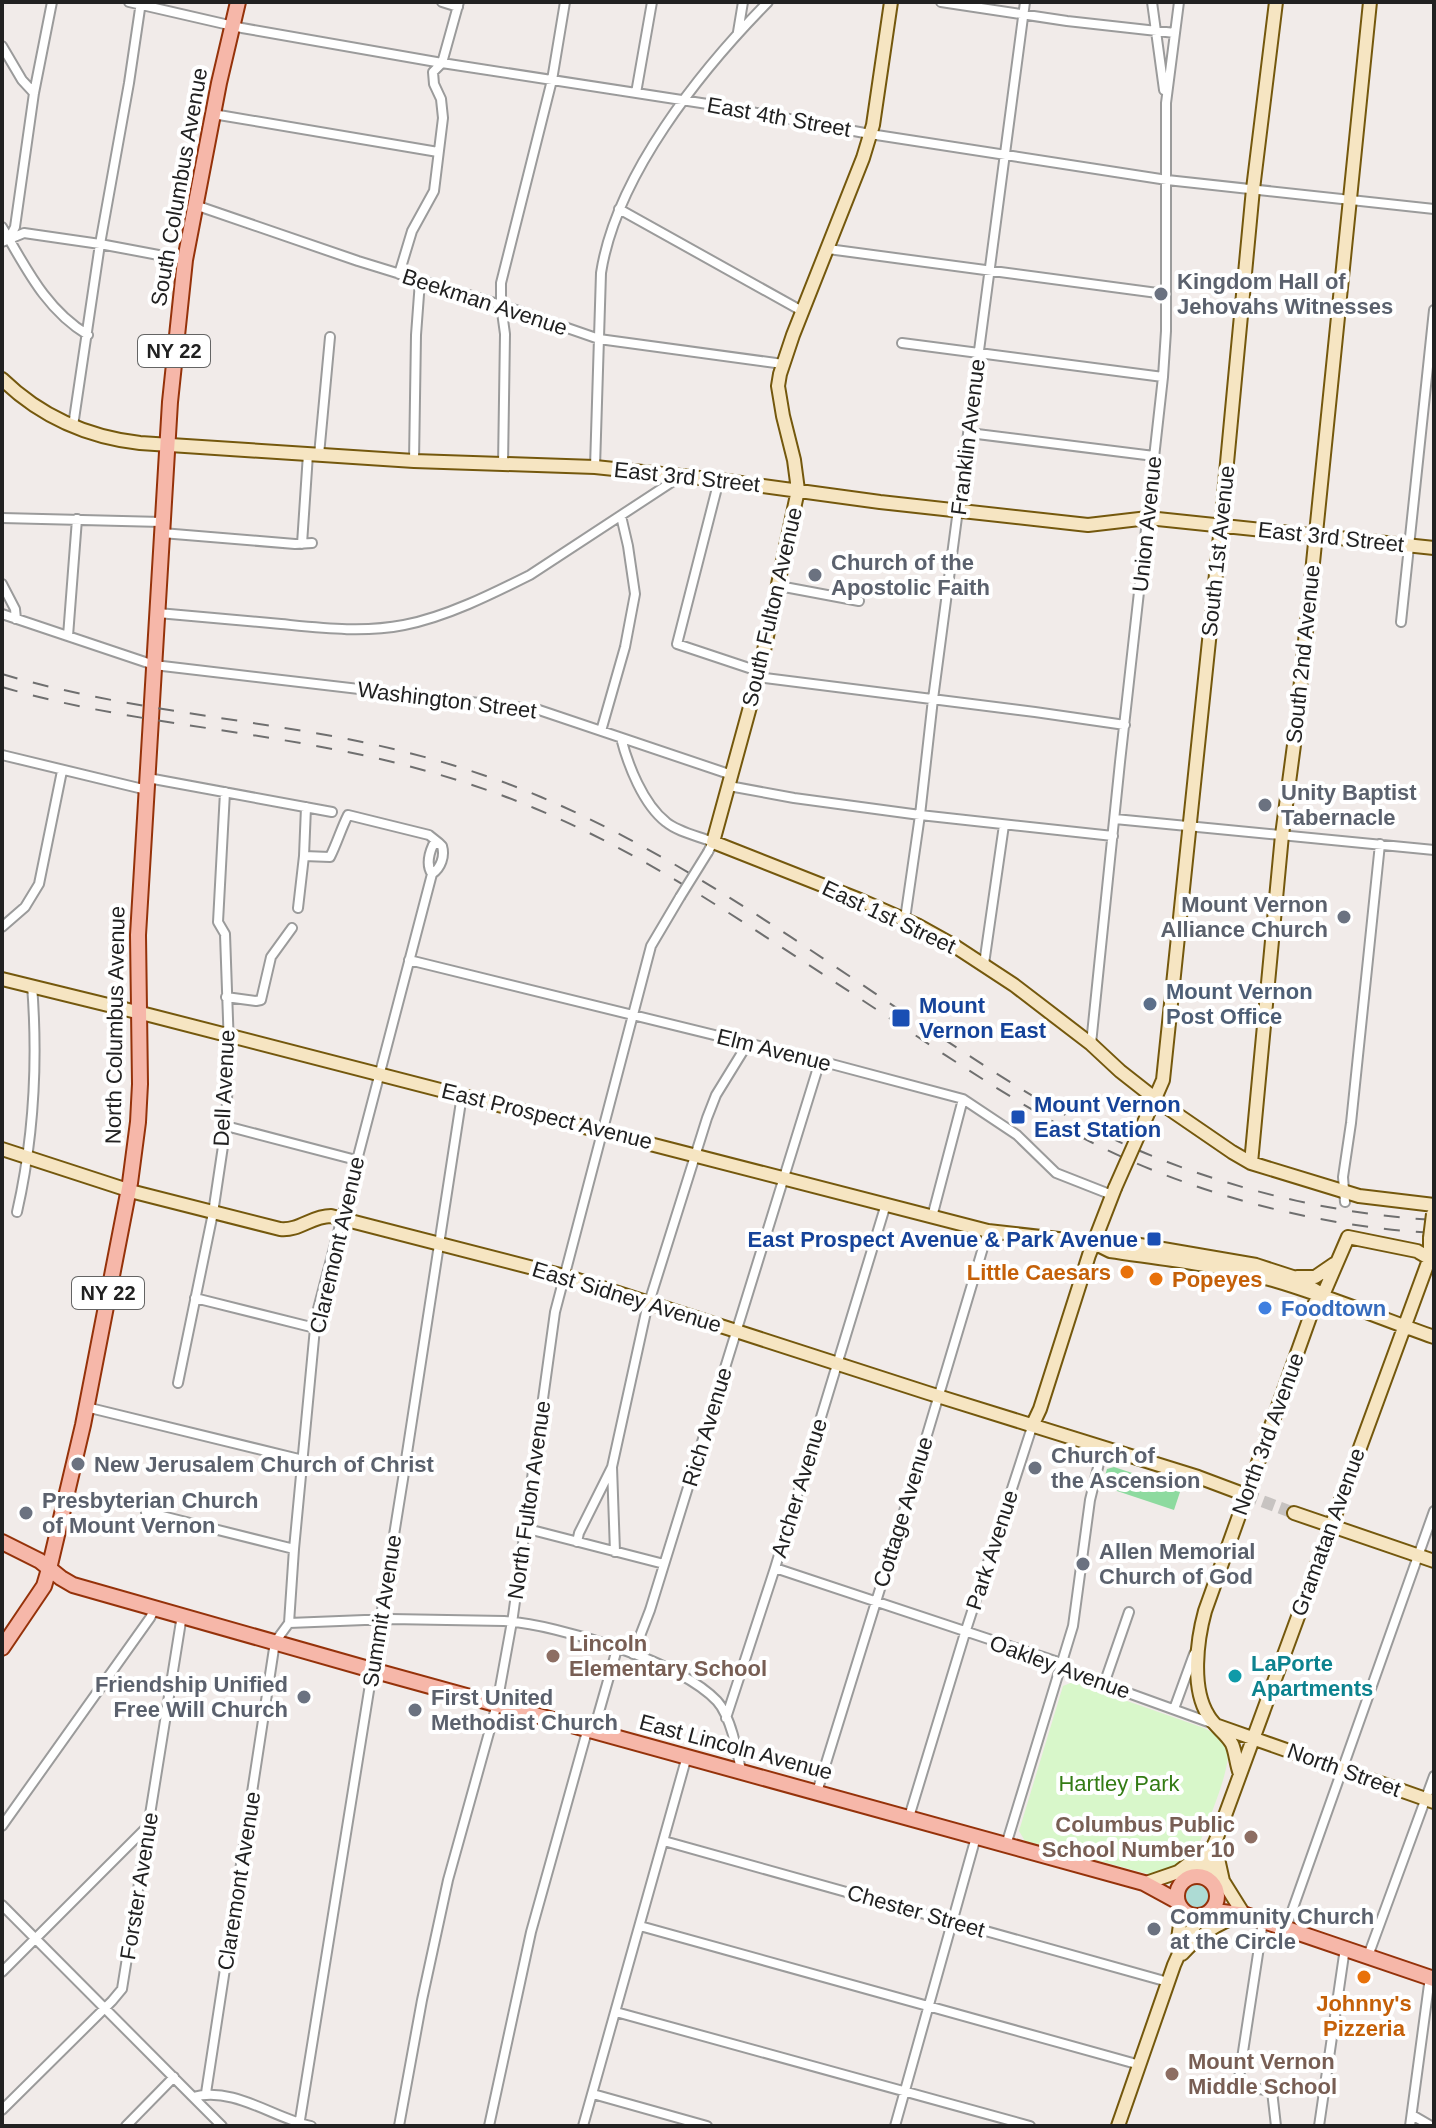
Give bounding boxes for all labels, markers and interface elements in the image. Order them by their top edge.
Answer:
street label: South Columbus Avenue [146,66,212,308]
street label: East 4th Street [705,92,853,142]
street label: Beekman Avenue [399,264,571,340]
place label: Kingdom Hall of Jehovahs Witnesses [1177,269,1393,319]
marker: Kingdom Hall of Jehovahs Witnesses [1152,285,1170,303]
road number: NY 22 [138,335,210,367]
street label: Franklin Avenue [946,357,990,517]
street label: Union Avenue [1127,455,1167,593]
street label: East 3rd Street [613,457,761,497]
street label: South 1st Avenue [1197,464,1239,638]
street label: South Fulton Avenue [737,505,807,709]
street label: East 3rd Street [1257,517,1405,557]
place label: Church of the Apostolic Faith [831,550,990,600]
street label: South 2nd Avenue [1281,563,1325,745]
marker: Church of the Apostolic Faith [806,566,824,584]
street label: Washington Street [356,677,538,723]
place label: Unity Baptist Tabernacle [1281,780,1417,830]
marker: Unity Baptist Tabernacle [1256,796,1274,814]
street label: East 1st Street [818,875,960,959]
place label: Mount Vernon Alliance Church [1161,892,1328,942]
street label: North Columbus Avenue [100,906,130,1144]
marker: Mount Vernon Alliance Church [1335,908,1353,926]
place label: Mount Vernon Post Office [1166,979,1313,1029]
place label: Mount Vernon East [919,993,1047,1043]
marker: Mount Vernon Post Office [1141,995,1159,1013]
marker: Mount Vernon East [890,1007,912,1029]
street label: Elm Avenue [714,1024,834,1076]
street label: Dell Avenue [208,1029,240,1147]
street label: East Prospect Avenue [439,1078,655,1154]
place label: Mount Vernon East Station [1034,1092,1181,1142]
marker: Mount Vernon East Station [1009,1108,1027,1126]
street label: Claremont Avenue [305,1154,369,1336]
place label: East Prospect Avenue & Park Avenue [748,1227,1138,1252]
marker: East Prospect Avenue & Park Avenue [1145,1230,1163,1248]
street label: East Sidney Avenue [529,1256,725,1338]
place label: Little Caesars [967,1260,1111,1285]
marker: Little Caesars [1118,1263,1136,1281]
place label: Popeyes [1172,1267,1263,1292]
marker: Popeyes [1147,1270,1165,1288]
road number: NY 22 [72,1277,144,1309]
place label: Foodtown [1281,1296,1386,1321]
marker: Foodtown [1256,1299,1274,1317]
street label: North 3rd Avenue [1227,1349,1309,1519]
street label: Rich Avenue [677,1364,737,1490]
street label: North Fulton Avenue [503,1399,555,1601]
street label: Archer Avenue [766,1416,832,1560]
street label: Cottage Avenue [868,1434,938,1590]
place label: Church of the Ascension [1051,1443,1201,1493]
street label: Gramatan Avenue [1286,1445,1370,1619]
place label: New Jerusalem Church of Christ [94,1452,435,1477]
marker: New Jerusalem Church of Christ [69,1455,87,1473]
marker: Church of the Ascension [1026,1459,1044,1477]
street label: Park Avenue [961,1487,1023,1613]
place label: Presbyterian Church of Mount Vernon [42,1488,258,1538]
marker: Presbyterian Church of Mount Vernon [17,1504,35,1522]
street label: Summit Avenue [358,1533,406,1689]
place label: Allen Memorial Church of God [1099,1539,1255,1589]
marker: Allen Memorial Church of God [1074,1555,1092,1573]
street label: Oakley Avenue [986,1630,1134,1704]
place label: Lincoln Elementary School [569,1631,767,1681]
marker: Lincoln Elementary School [544,1647,562,1665]
place label: LaPorte Apartments [1251,1651,1373,1701]
marker: LaPorte Apartments [1226,1667,1244,1685]
place label: Friendship Unified Free Will Church [95,1672,288,1722]
place label: First United Methodist Church [431,1685,618,1735]
marker: Friendship Unified Free Will Church [295,1688,313,1706]
marker: First United Methodist Church [406,1701,424,1719]
street label: East Lincoln Avenue [637,1709,835,1785]
street label: North Street [1284,1738,1404,1802]
park label: Hartley Park [1058,1771,1181,1796]
street label: Claremont Avenue [213,1790,265,1972]
street label: Forster Avenue [115,1811,163,1961]
place label: Columbus Public School Number 10 [1042,1812,1235,1862]
marker: Columbus Public School Number 10 [1242,1828,1260,1846]
street label: Chester Street [844,1879,988,1943]
place label: Community Church at the Circle [1170,1904,1374,1954]
marker: Community Church at the Circle [1145,1920,1163,1938]
marker: Johnny's Pizzeria [1355,1968,1373,1986]
place label: Johnny's Pizzeria [1316,1991,1412,2041]
place label: Mount Vernon Middle School [1188,2049,1337,2099]
marker: Mount Vernon Middle School [1163,2065,1181,2083]

